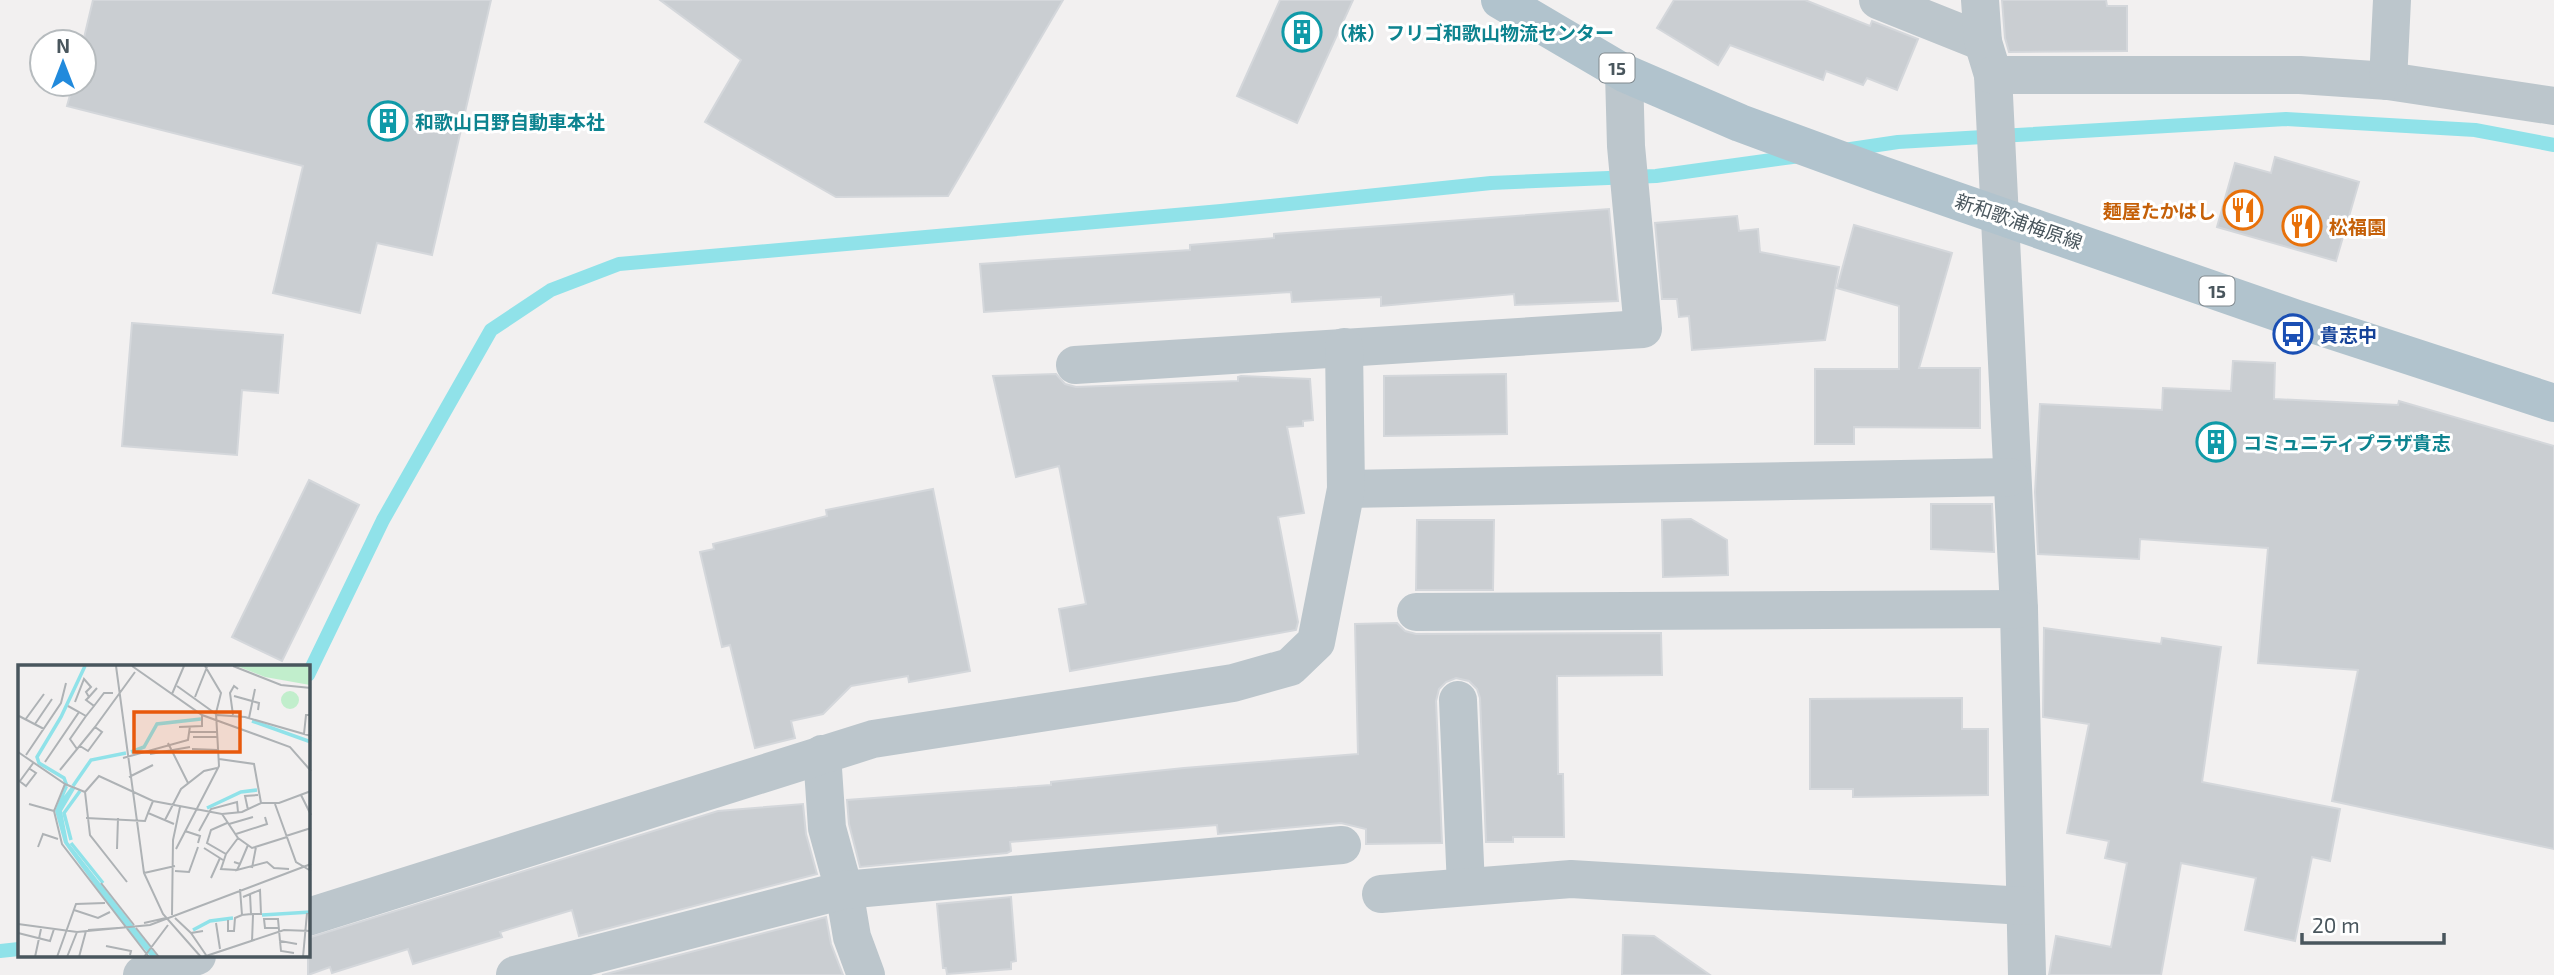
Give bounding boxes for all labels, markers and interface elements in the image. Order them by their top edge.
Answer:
building icon: （株）フリゴ和歌山物流センター [1281,11,1323,53]
place label: （株）フリゴ和歌山物流センター [1329,21,1614,44]
north arrow [28,28,98,98]
text: N [56,34,70,57]
road number: 15 [1600,54,1634,82]
building icon: 和歌山日野自動車本社 [367,100,409,142]
place label: 和歌山日野自動車本社 [415,110,605,133]
street label: 新和歌浦梅原線 [1952,188,2086,254]
restaurant icon: 麺屋たかはし [2222,189,2264,231]
place label: 麺屋たかはし [2103,199,2216,222]
restaurant icon: 松福園 [2281,205,2323,247]
place label: 松福園 [2329,215,2386,238]
road number: 15 [2200,276,2234,306]
bus stop icon: 貴志中 [2272,313,2314,355]
place label: 貴志中 [2320,323,2377,346]
building icon: コミュニティプラザ貴志 [2195,421,2237,463]
place label: コミュニティプラザ貴志 [2243,431,2451,454]
inset map [18,665,310,958]
scale bar [2302,902,2444,946]
text: 20 m [2312,912,2360,937]

